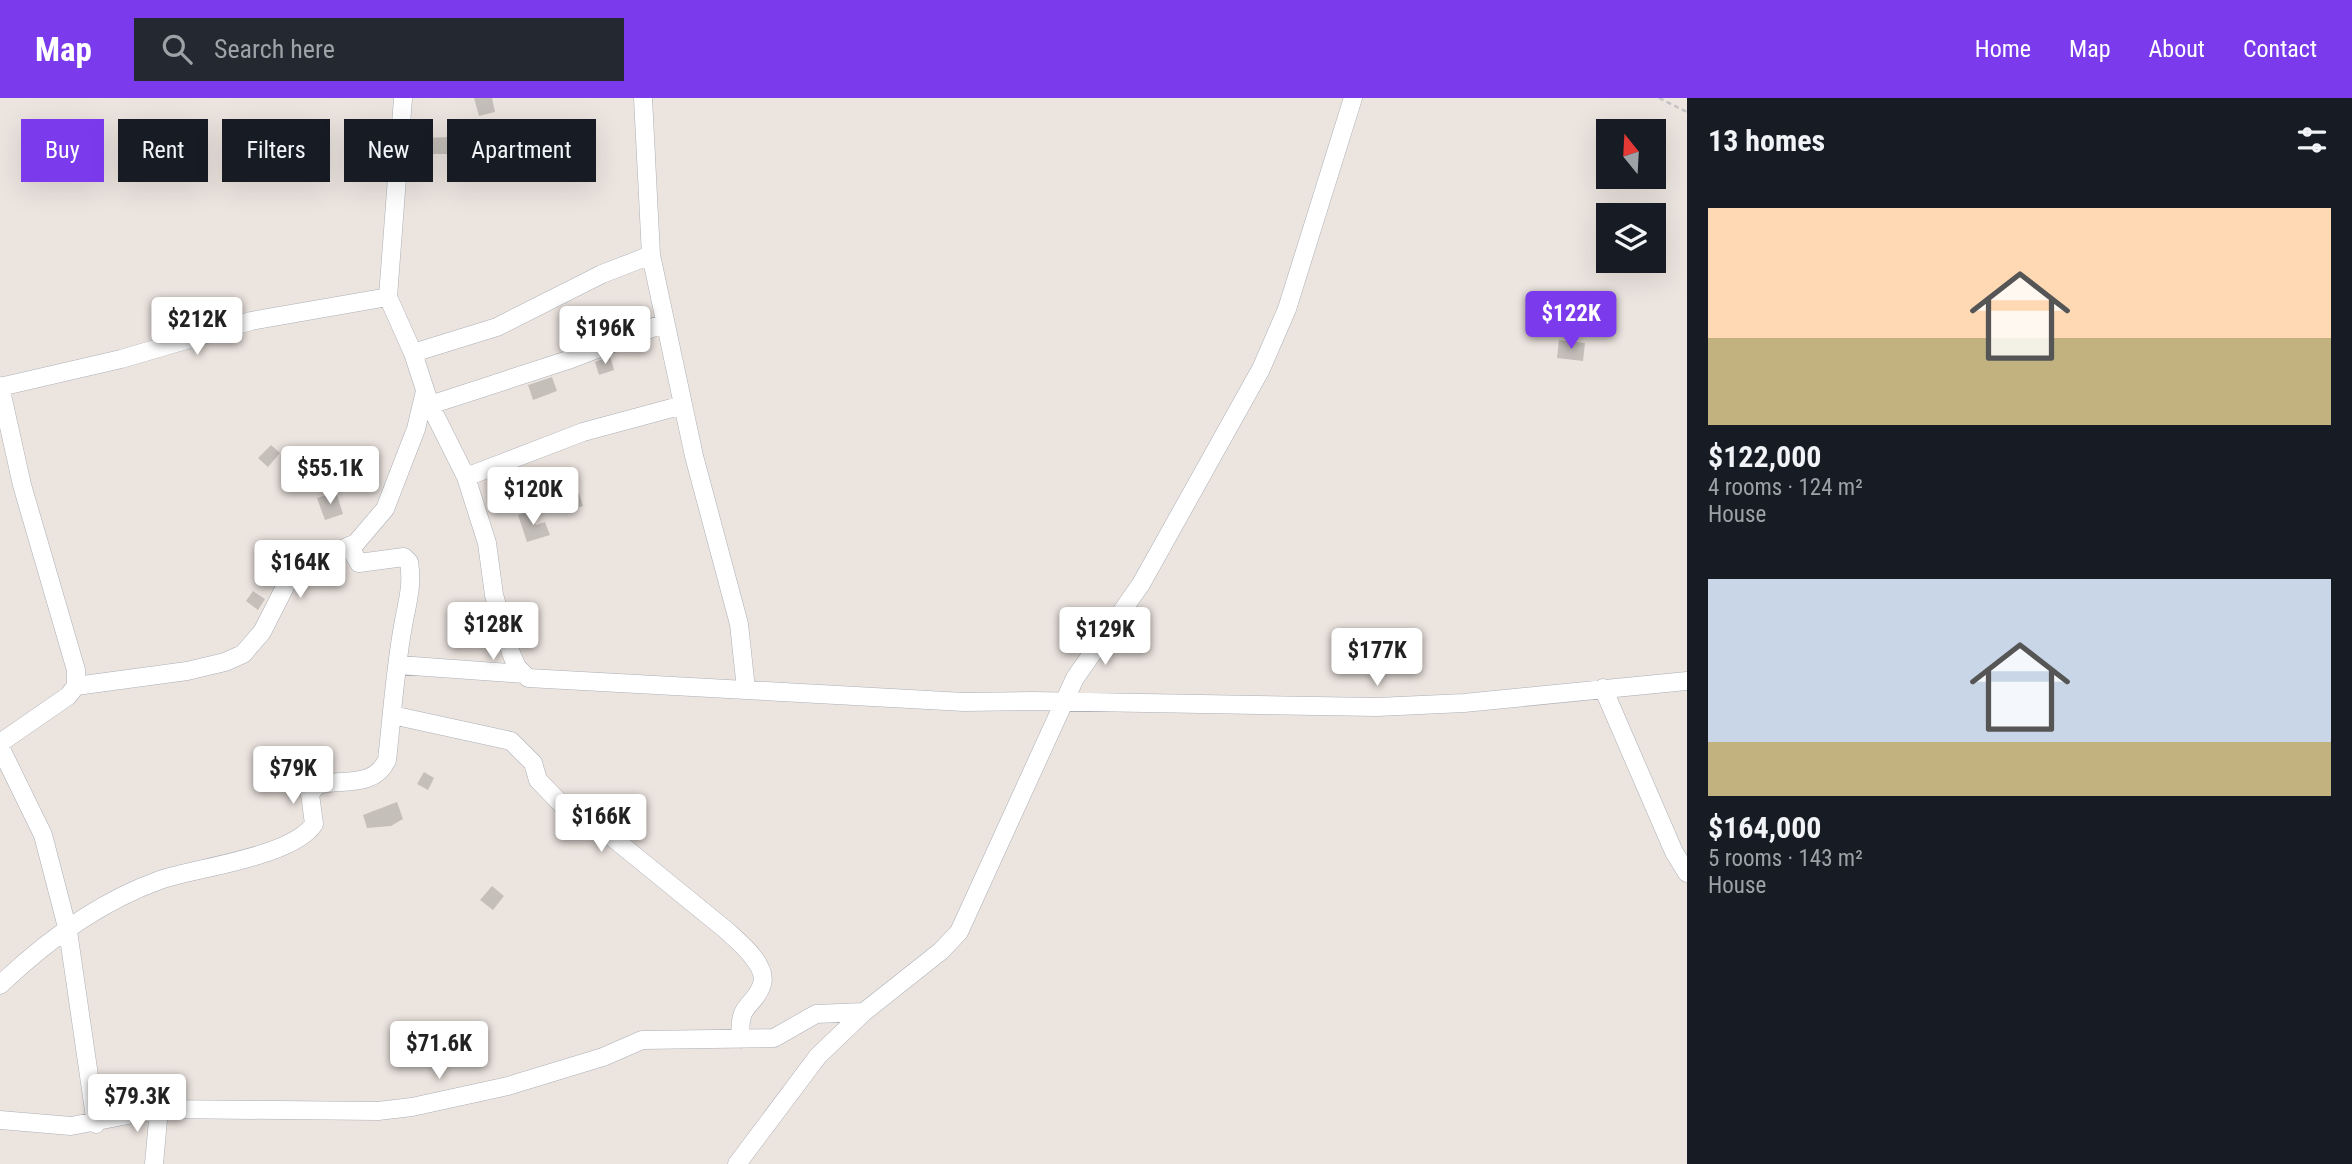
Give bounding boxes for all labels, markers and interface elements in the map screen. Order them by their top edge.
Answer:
search box [134,18,624,81]
text: Map [35,30,92,69]
icon: search [158,30,196,68]
text: Search here [214,34,335,64]
text: Home [1975,35,2031,63]
text: Map [2069,35,2111,63]
text: About [2149,35,2205,63]
text: Contact [2243,35,2317,63]
chip: Buy [21,119,104,182]
chip: Rent [118,119,208,182]
chip: Filters [222,119,330,182]
chip: New [344,119,433,182]
chip: Apartment [447,119,596,182]
north arrow [1596,119,1666,189]
map controls [1596,119,1666,273]
icon: filters [2293,121,2331,159]
text: 13 homes [1708,123,1825,158]
button: layers [1596,203,1666,273]
icon: home [1957,253,2083,379]
pin: $122K [1522,292,1620,351]
pin: $212K [148,298,246,357]
text: $122K [1541,300,1601,327]
text: $212K [167,306,227,333]
pin: $196K [556,306,654,366]
text: $196K [575,315,635,342]
text: $122,000 [1708,439,1821,474]
pin: $55.1K [273,446,387,506]
text: $55.1K [297,455,363,482]
pin: $120K [484,468,582,527]
text: 4 rooms · 124 m² [1708,474,1863,501]
text: $120K [503,476,563,503]
text: House [1708,501,1766,528]
pin: $164K [251,540,349,600]
text: $164K [270,549,330,576]
pin: $128K [444,602,542,662]
pin: $129K [1056,608,1154,667]
text: $128K [463,611,523,638]
text: $129K [1075,616,1135,643]
icon: home [1957,624,2083,750]
pin: $177K [1328,628,1426,688]
text: $177K [1347,637,1407,664]
pin: $79K [252,746,334,806]
text: $79K [269,755,317,782]
pin: $166K [552,794,650,854]
text: $166K [571,803,631,830]
text: $164,000 [1708,810,1821,845]
text: 5 rooms · 143 m² [1708,845,1863,872]
text: House [1708,872,1766,899]
pin: $71.6K [382,1021,496,1081]
text: $71.6K [406,1030,472,1057]
pin: $79.3K [80,1074,194,1134]
text: $79.3K [104,1083,170,1110]

